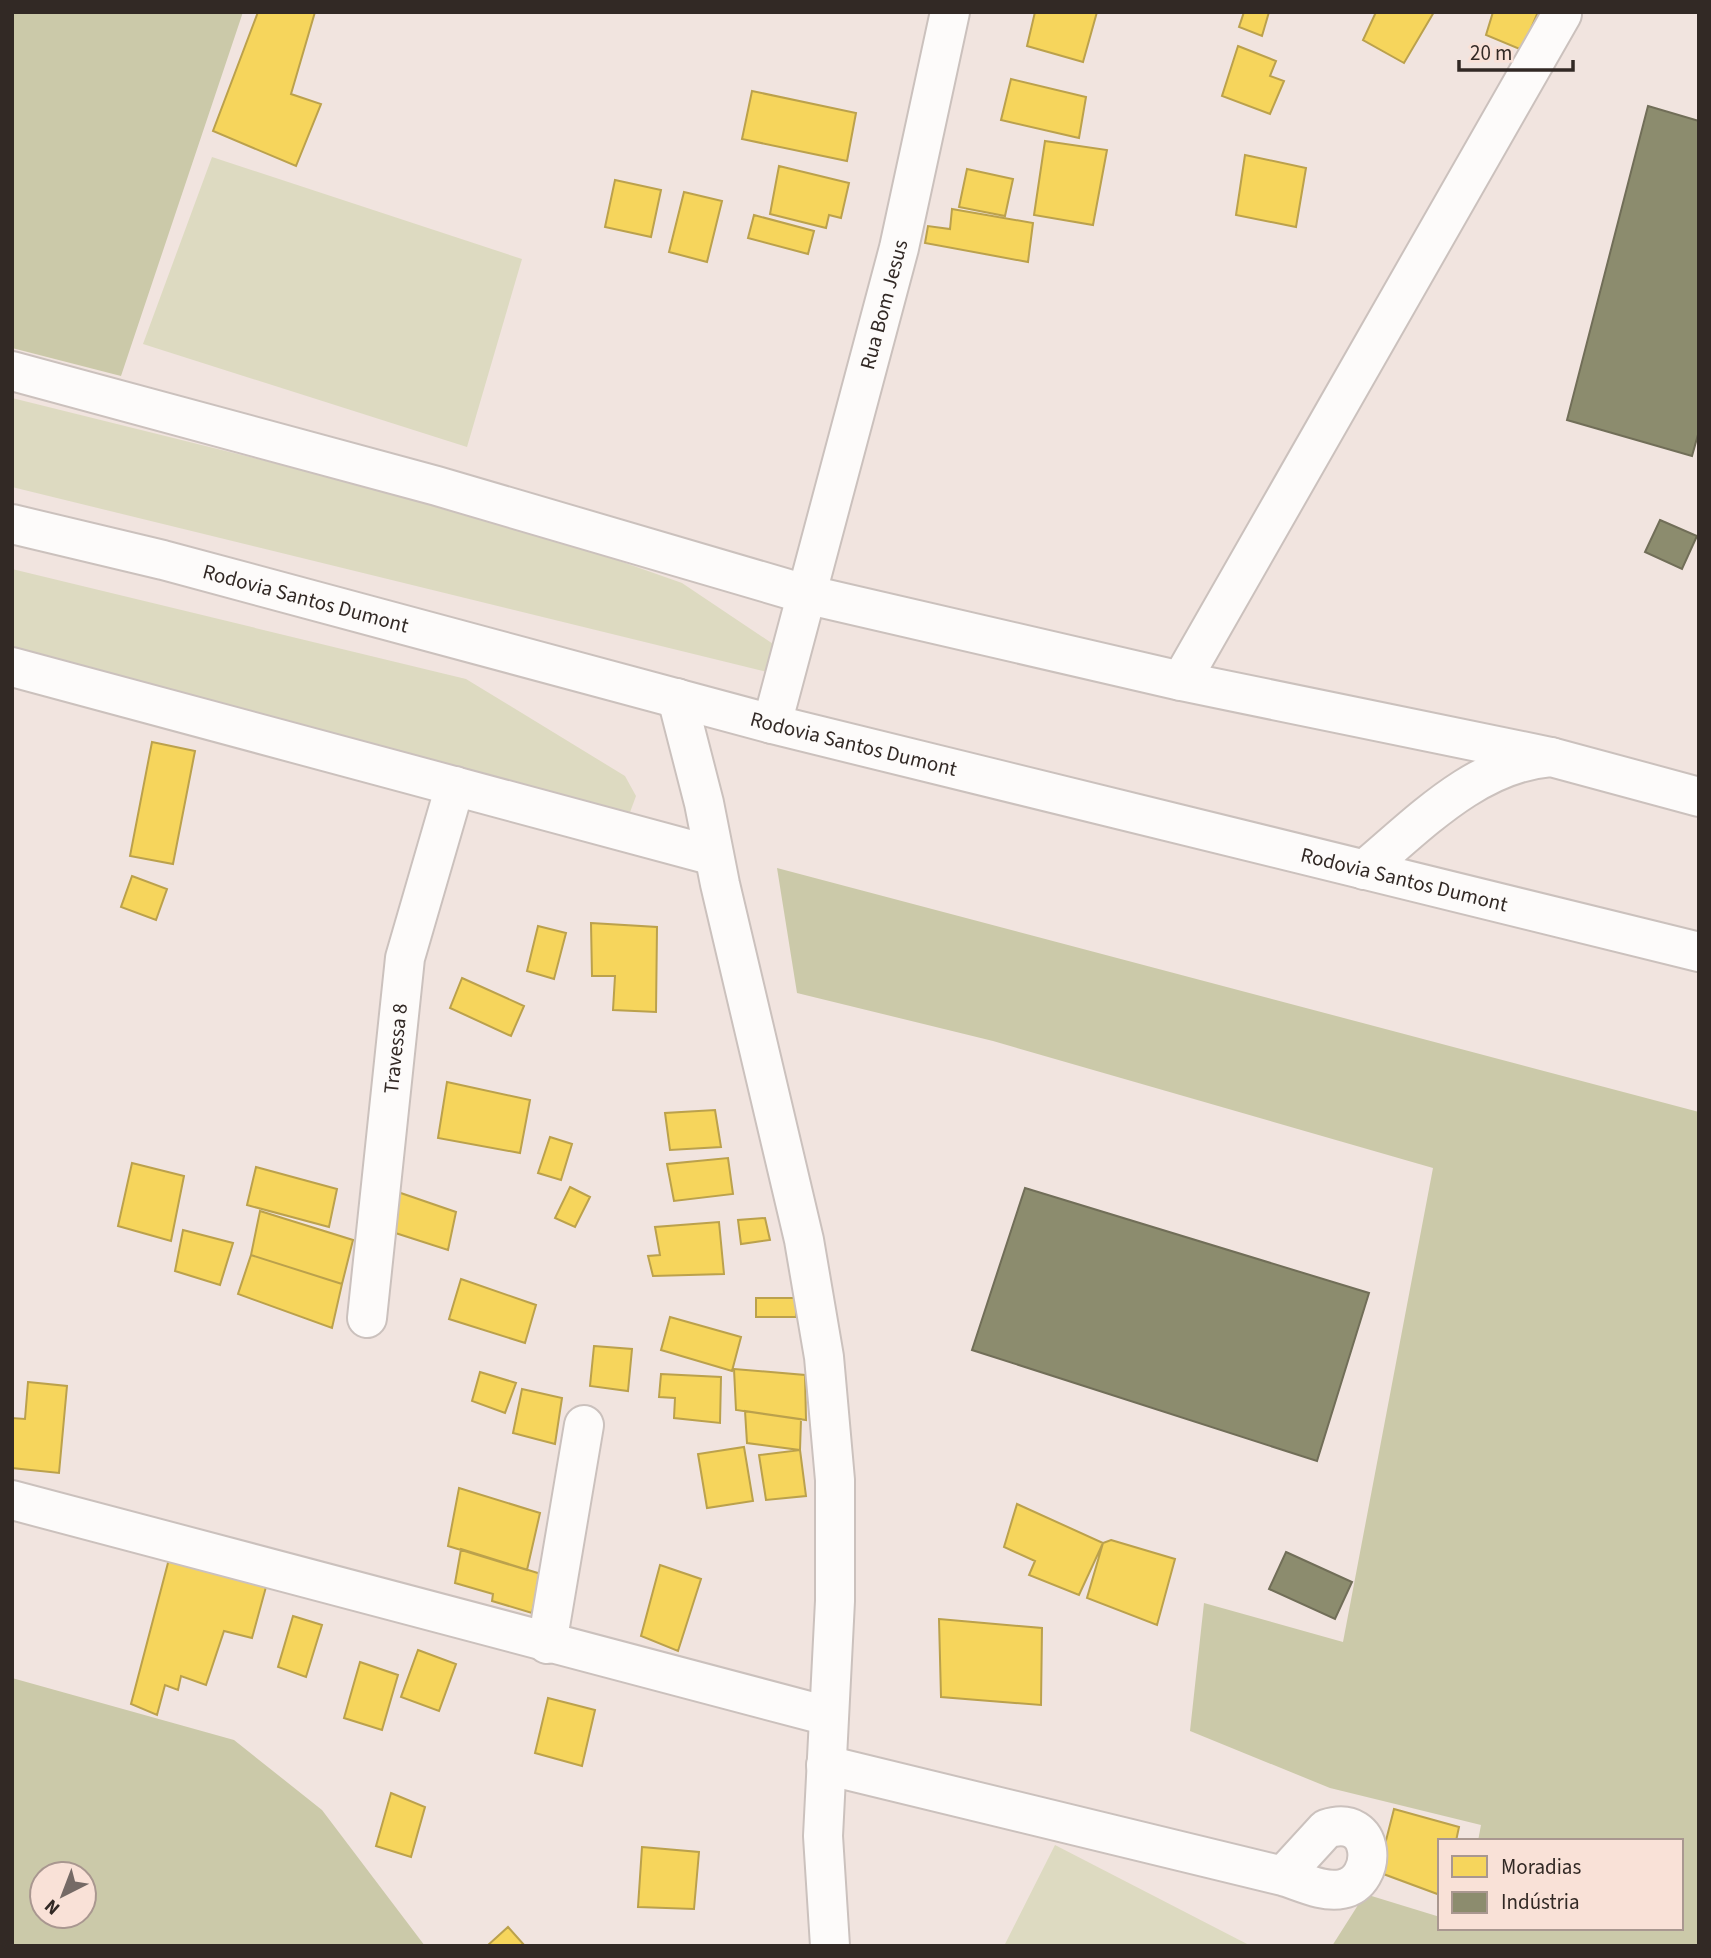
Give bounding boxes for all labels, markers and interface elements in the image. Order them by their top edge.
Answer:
scale bar [1459,28,1573,72]
text: 20 m [1470,38,1512,68]
street label: Rua Bom Jesus [852,237,915,373]
street label: Rodovia Santos Dumont [199,556,412,640]
street label: Rodovia Santos Dumont [747,704,960,784]
street label: Rodovia Santos Dumont [1298,840,1511,919]
street label: Travessa 8 [376,1002,415,1095]
legend [1438,1839,1683,1930]
text: Moradias [1501,1852,1581,1882]
north arrow [28,1860,98,1930]
text: Indústria [1501,1887,1580,1917]
text: N [39,1892,66,1921]

